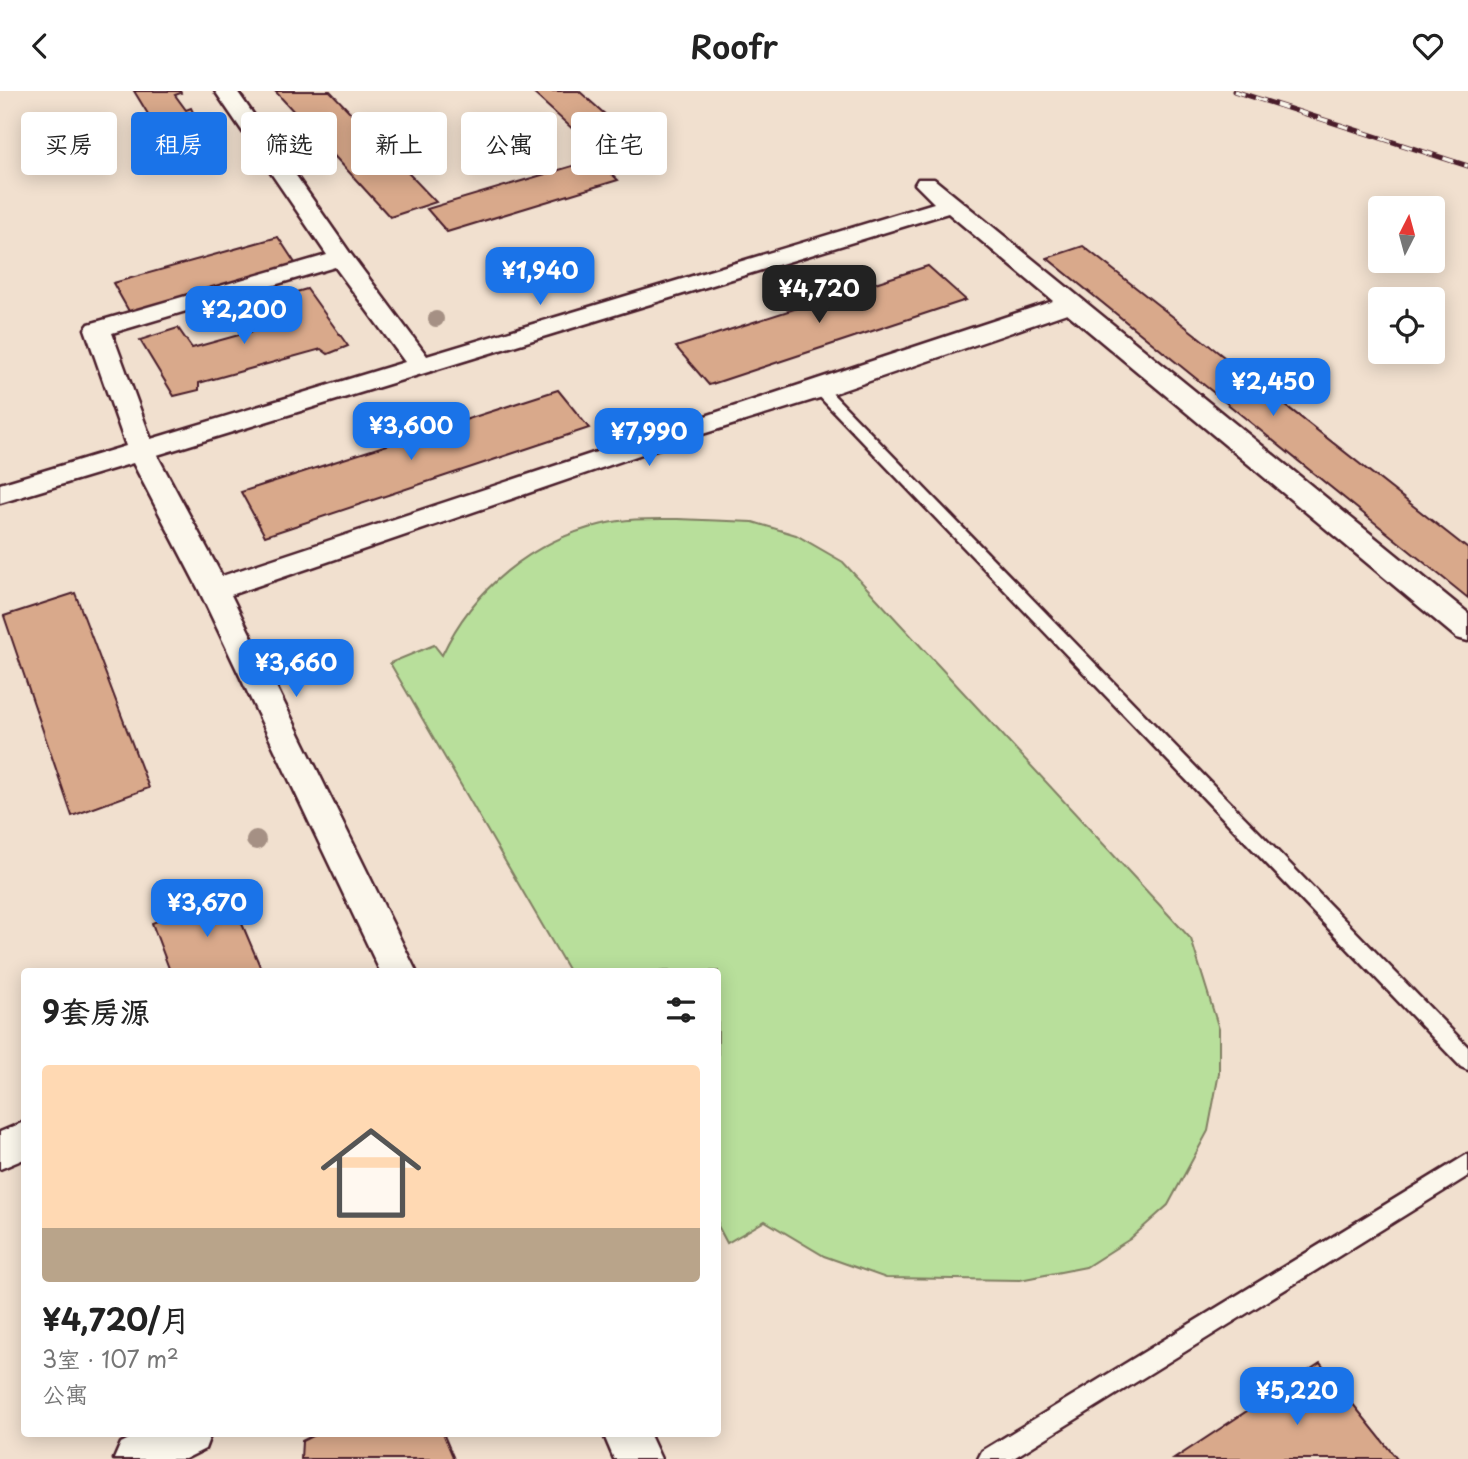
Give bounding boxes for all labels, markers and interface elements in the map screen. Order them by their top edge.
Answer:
text: Roofr [690,22,778,70]
icon: back [21,27,59,65]
icon: heart [1409,27,1447,65]
chip: 买房 [21,112,117,175]
chip: 租房 [131,112,227,175]
chip: 筛选 [241,112,337,175]
chip: 新上 [351,112,447,175]
chip: 公寓 [461,112,557,175]
chip: 住宅 [571,112,667,175]
north arrow [1368,196,1446,273]
map controls [1368,196,1445,364]
pin: ¥1,940 [483,247,597,307]
text: ¥1,940 [501,252,579,287]
pin: ¥4,720 [762,265,876,325]
text: ¥4,720 [778,270,860,305]
pin: ¥2,200 [187,287,301,346]
button: locate [1368,287,1445,364]
text: ¥2,200 [201,291,287,326]
pin: ¥2,450 [1216,359,1330,418]
text: ¥2,450 [1231,363,1315,398]
pin: ¥3,600 [354,403,468,462]
text: ¥3,600 [369,407,453,442]
pin: ¥7,990 [592,409,706,468]
text: ¥7,990 [611,413,688,448]
pin: ¥3,660 [239,639,353,699]
text: ¥3,660 [255,644,337,679]
pin: ¥3,670 [150,879,264,939]
text: ¥3,670 [167,884,247,919]
text: 9套房源 [42,988,150,1033]
icon: filters [662,991,700,1029]
icon: home [308,1110,434,1236]
text: ¥4,720/月 [42,1296,190,1341]
text: 3室 · 107 m² [42,1341,179,1376]
pin: ¥5,220 [1240,1367,1354,1427]
text: ¥5,220 [1256,1372,1338,1407]
text: 公寓 [42,1376,88,1411]

